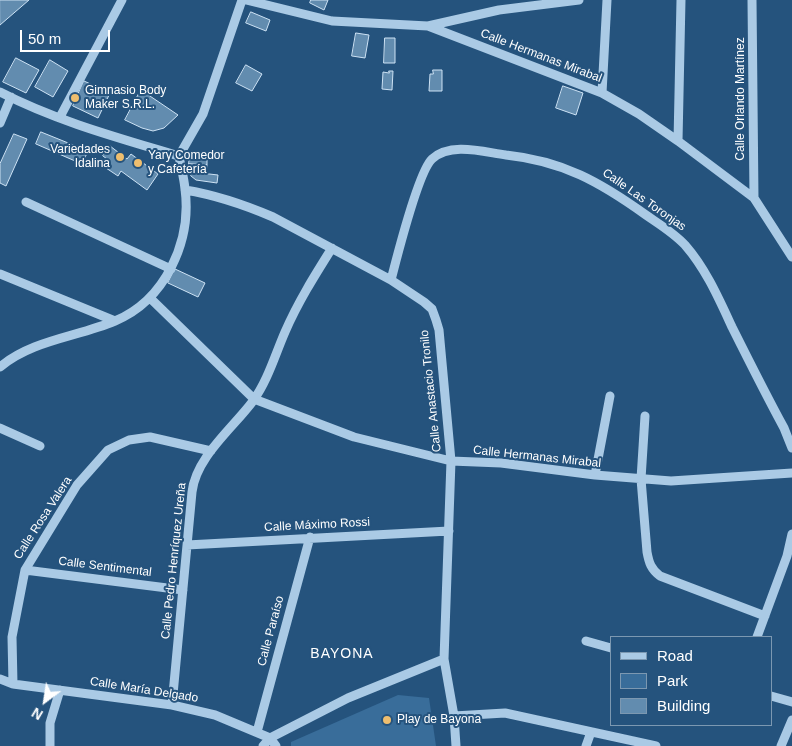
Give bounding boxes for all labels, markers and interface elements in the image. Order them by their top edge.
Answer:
scale bar [22,20,112,52]
street label: Calle Hermanas Mirabal [478,26,604,86]
text: 50 m [28,30,61,47]
street label: Calle Orlando Martínez [734,37,748,161]
place label: Gimnasio Body Maker S.R.L. [85,84,166,112]
marker: Gimnasio Body Maker S.R.L. [69,92,81,104]
place label: Variedades Idalina [50,143,110,171]
place label: Yary Comedor y Cafetería [148,149,224,177]
marker: Variedades Idalina [114,151,126,163]
marker: Yary Comedor y Cafetería [132,157,144,169]
street label: Calle Las Toronjas [599,166,689,234]
street label: Calle Anastacio Tronilo [417,329,445,453]
street label: Calle Hermanas Mirabal [472,443,602,471]
street label: Calle Rosa Valera [11,474,75,562]
street label: Calle Pedro Henríquez Ureña [159,482,189,640]
street label: Calle Máximo Rossi [264,515,370,535]
street label: Calle Sentimental [57,554,153,580]
street label: Calle Paraíso [255,594,287,668]
legend [610,636,772,726]
district label: BAYONA [310,646,374,662]
text: Road [657,647,693,664]
text: Park [657,672,688,689]
street label: Calle María Delgado [89,674,199,706]
north arrow [20,676,70,726]
text: Building [657,697,710,714]
text: N [29,704,46,723]
place label: Play de Bayona [397,713,481,727]
marker: Play de Bayona [381,714,393,726]

